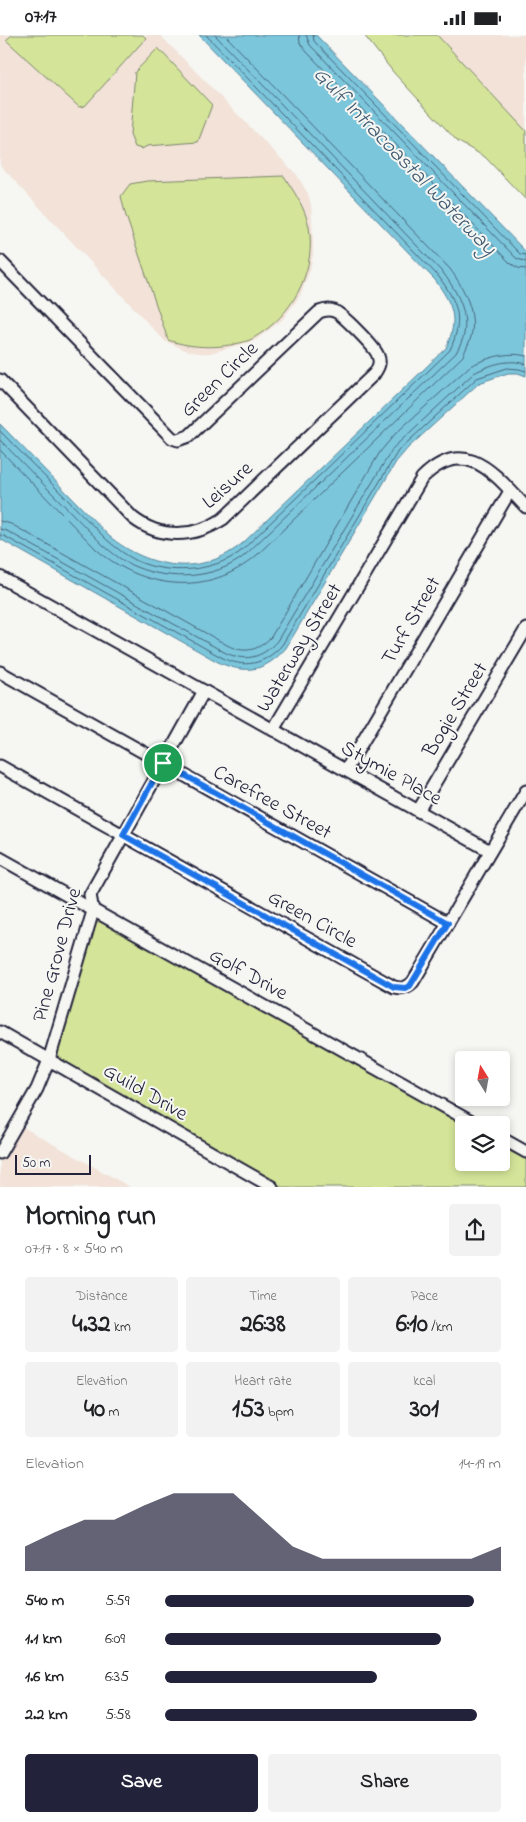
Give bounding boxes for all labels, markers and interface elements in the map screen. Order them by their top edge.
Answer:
text: 07:17 [25,4,57,31]
water label: Gulf Intracoastal Waterway [305,60,504,264]
street label: Green Circle [174,335,266,425]
street label: Leisure [196,455,261,517]
street label: Turf Street [375,571,449,671]
street label: Waterway Street [250,578,352,719]
street label: Bogie Street [415,657,498,765]
street label: Stymie Place [334,734,448,816]
pin [142,742,184,784]
icon: arrive [149,749,177,777]
street label: Carefree Street [207,758,337,848]
street label: Green Circle [262,883,363,957]
street label: Pine Grove Drive [26,884,90,1025]
street label: Golf Drive [203,941,293,1009]
north arrow [455,1051,510,1106]
map controls [455,1051,510,1171]
street label: Guild Drive [97,1057,193,1130]
button: layers [455,1116,510,1171]
scale bar [15,1152,91,1175]
text: 50 m [22,1153,50,1174]
text: Morning run [25,1197,156,1238]
button: share [449,1204,501,1256]
text: 07:17 · 8 × 540 m [25,1237,123,1261]
text: Distance [76,1286,127,1307]
text: Time [249,1286,277,1307]
text: Pace [411,1286,438,1307]
text: 4.32 [72,1307,110,1343]
text: 26:38 [240,1307,286,1343]
text: 6:10 [396,1307,428,1343]
text: km [110,1317,131,1338]
text: /km [428,1317,453,1338]
text: Elevation [76,1371,127,1392]
text: Heart rate [234,1371,292,1392]
text: kcal [413,1371,435,1392]
text: 40 [84,1392,105,1428]
text: 153 [232,1392,265,1428]
text: 301 [410,1392,439,1428]
text: m [105,1402,119,1423]
text: bpm [265,1402,294,1423]
text: Elevation [25,1452,84,1476]
text: 14–19 m [458,1452,501,1476]
text: 540 m [25,1589,64,1613]
text: 5:59 [105,1589,129,1613]
text: 1.1 km [25,1627,62,1651]
text: 6:09 [105,1627,125,1651]
text: 1.6 km [25,1665,64,1689]
text: 6:35 [105,1665,129,1689]
text: 2.2 km [25,1703,68,1727]
text: 5:58 [105,1703,131,1727]
button: Save [25,1754,258,1812]
button: Share [268,1754,501,1812]

